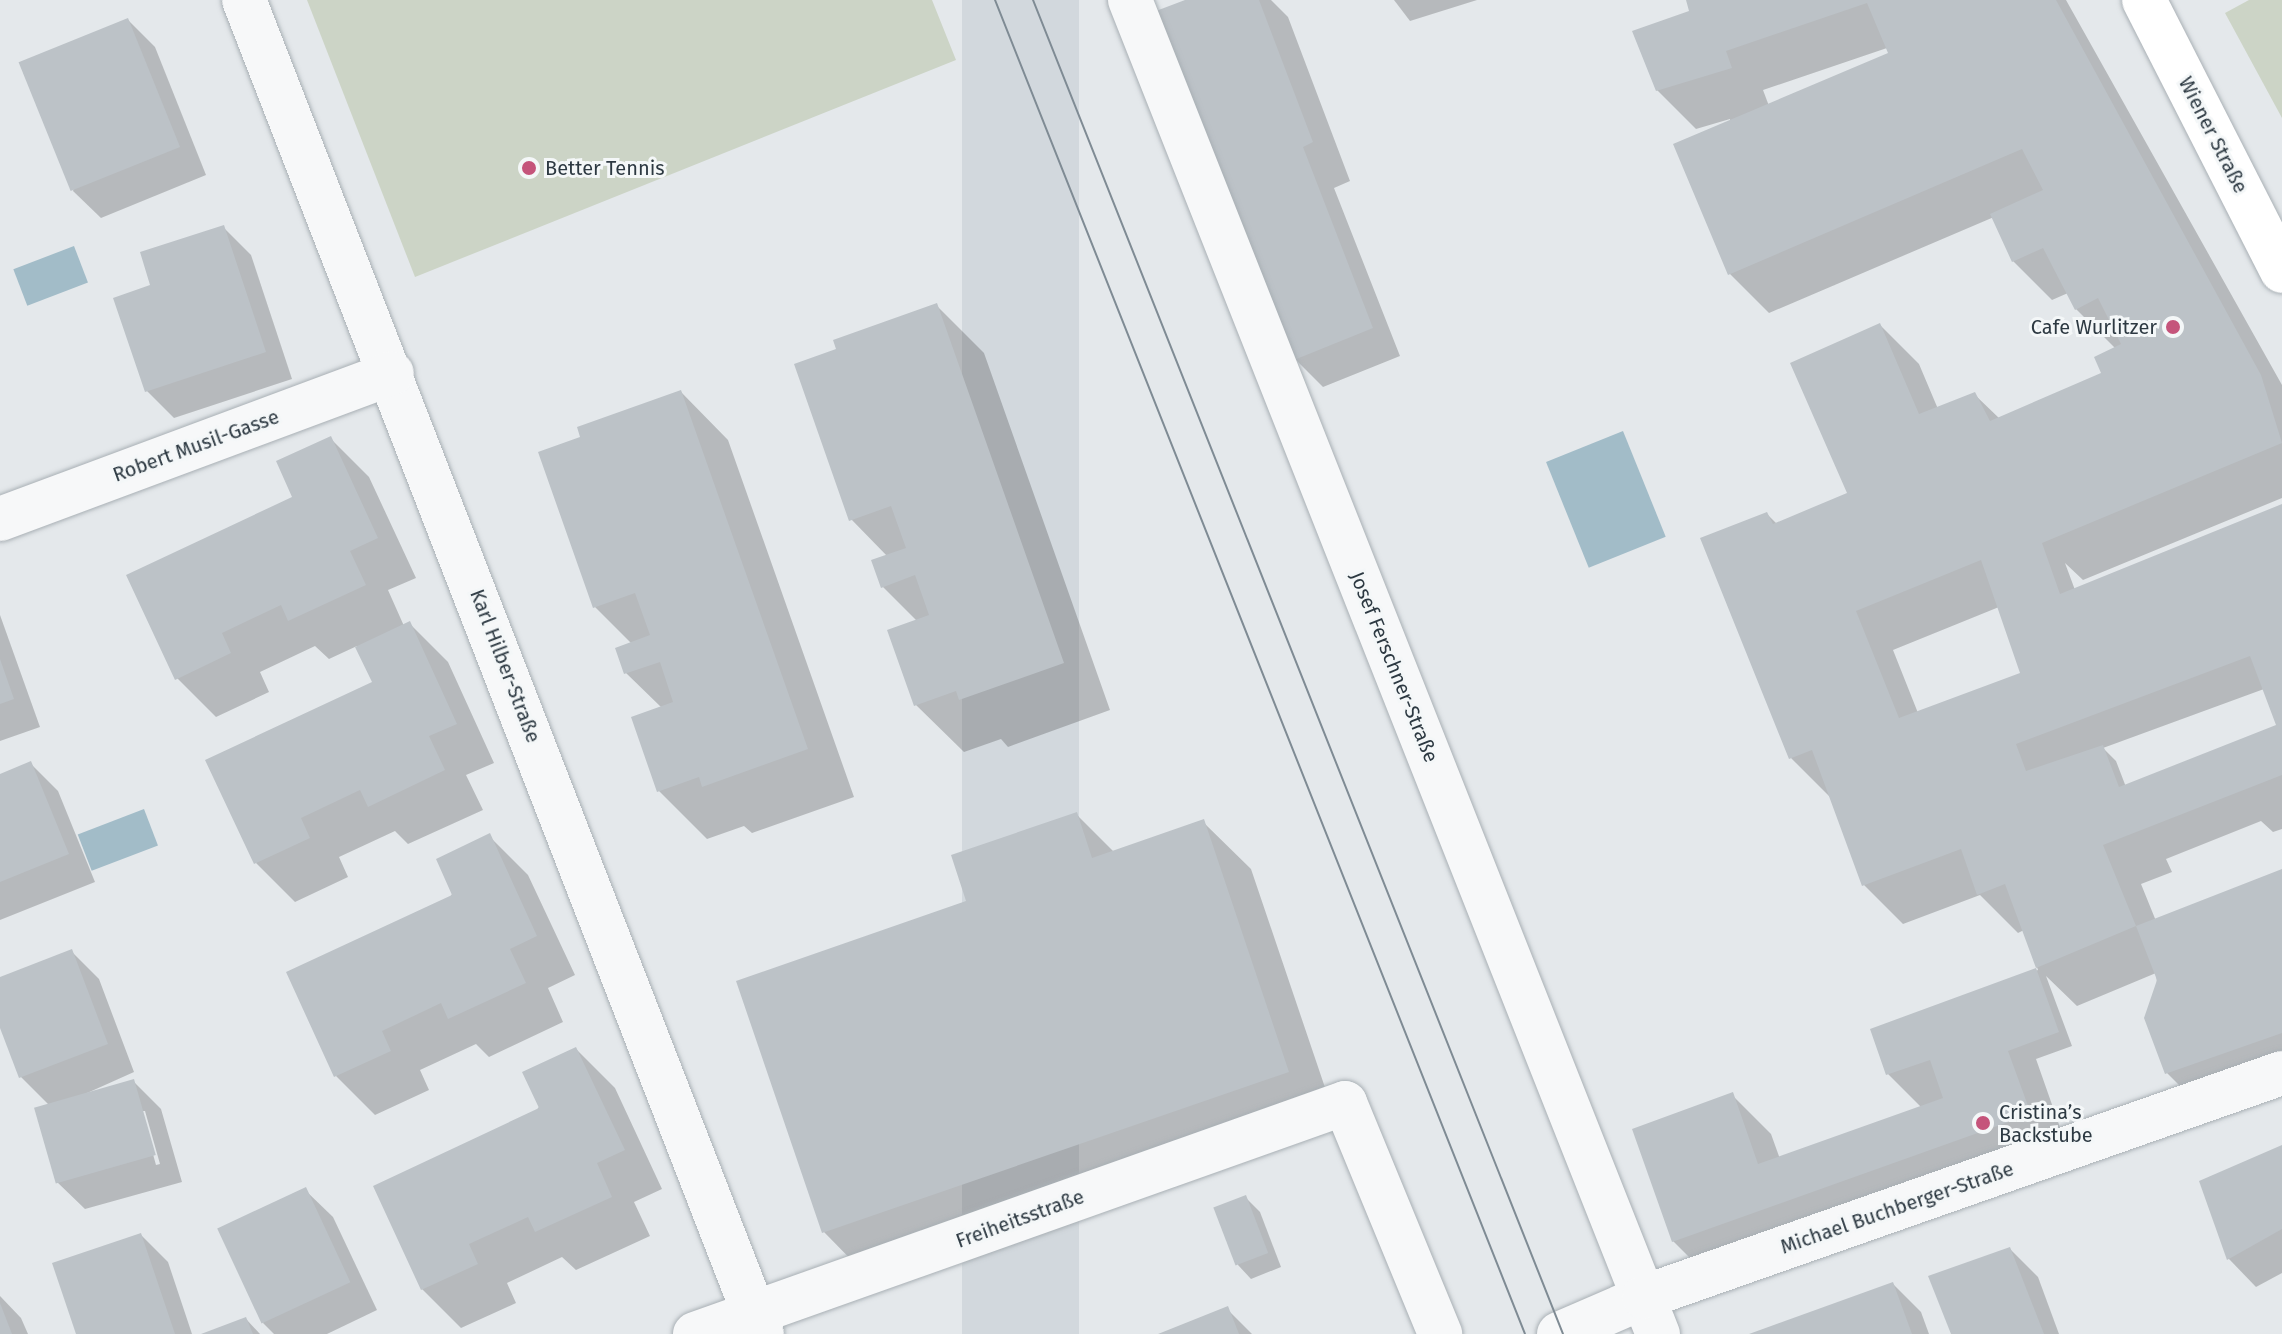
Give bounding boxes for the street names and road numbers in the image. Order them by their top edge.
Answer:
street label: Wiener Straße [2173,73,2253,197]
street label: Robert Musil-Gasse [110,405,282,487]
street label: Josef Ferschner-Straße [1345,568,1443,766]
street label: Karl Hilber-Straße [465,586,545,746]
street label: Michael Buchberger-Straße [1777,1157,2017,1259]
street label: Freiheitsstraße [953,1185,1087,1253]

